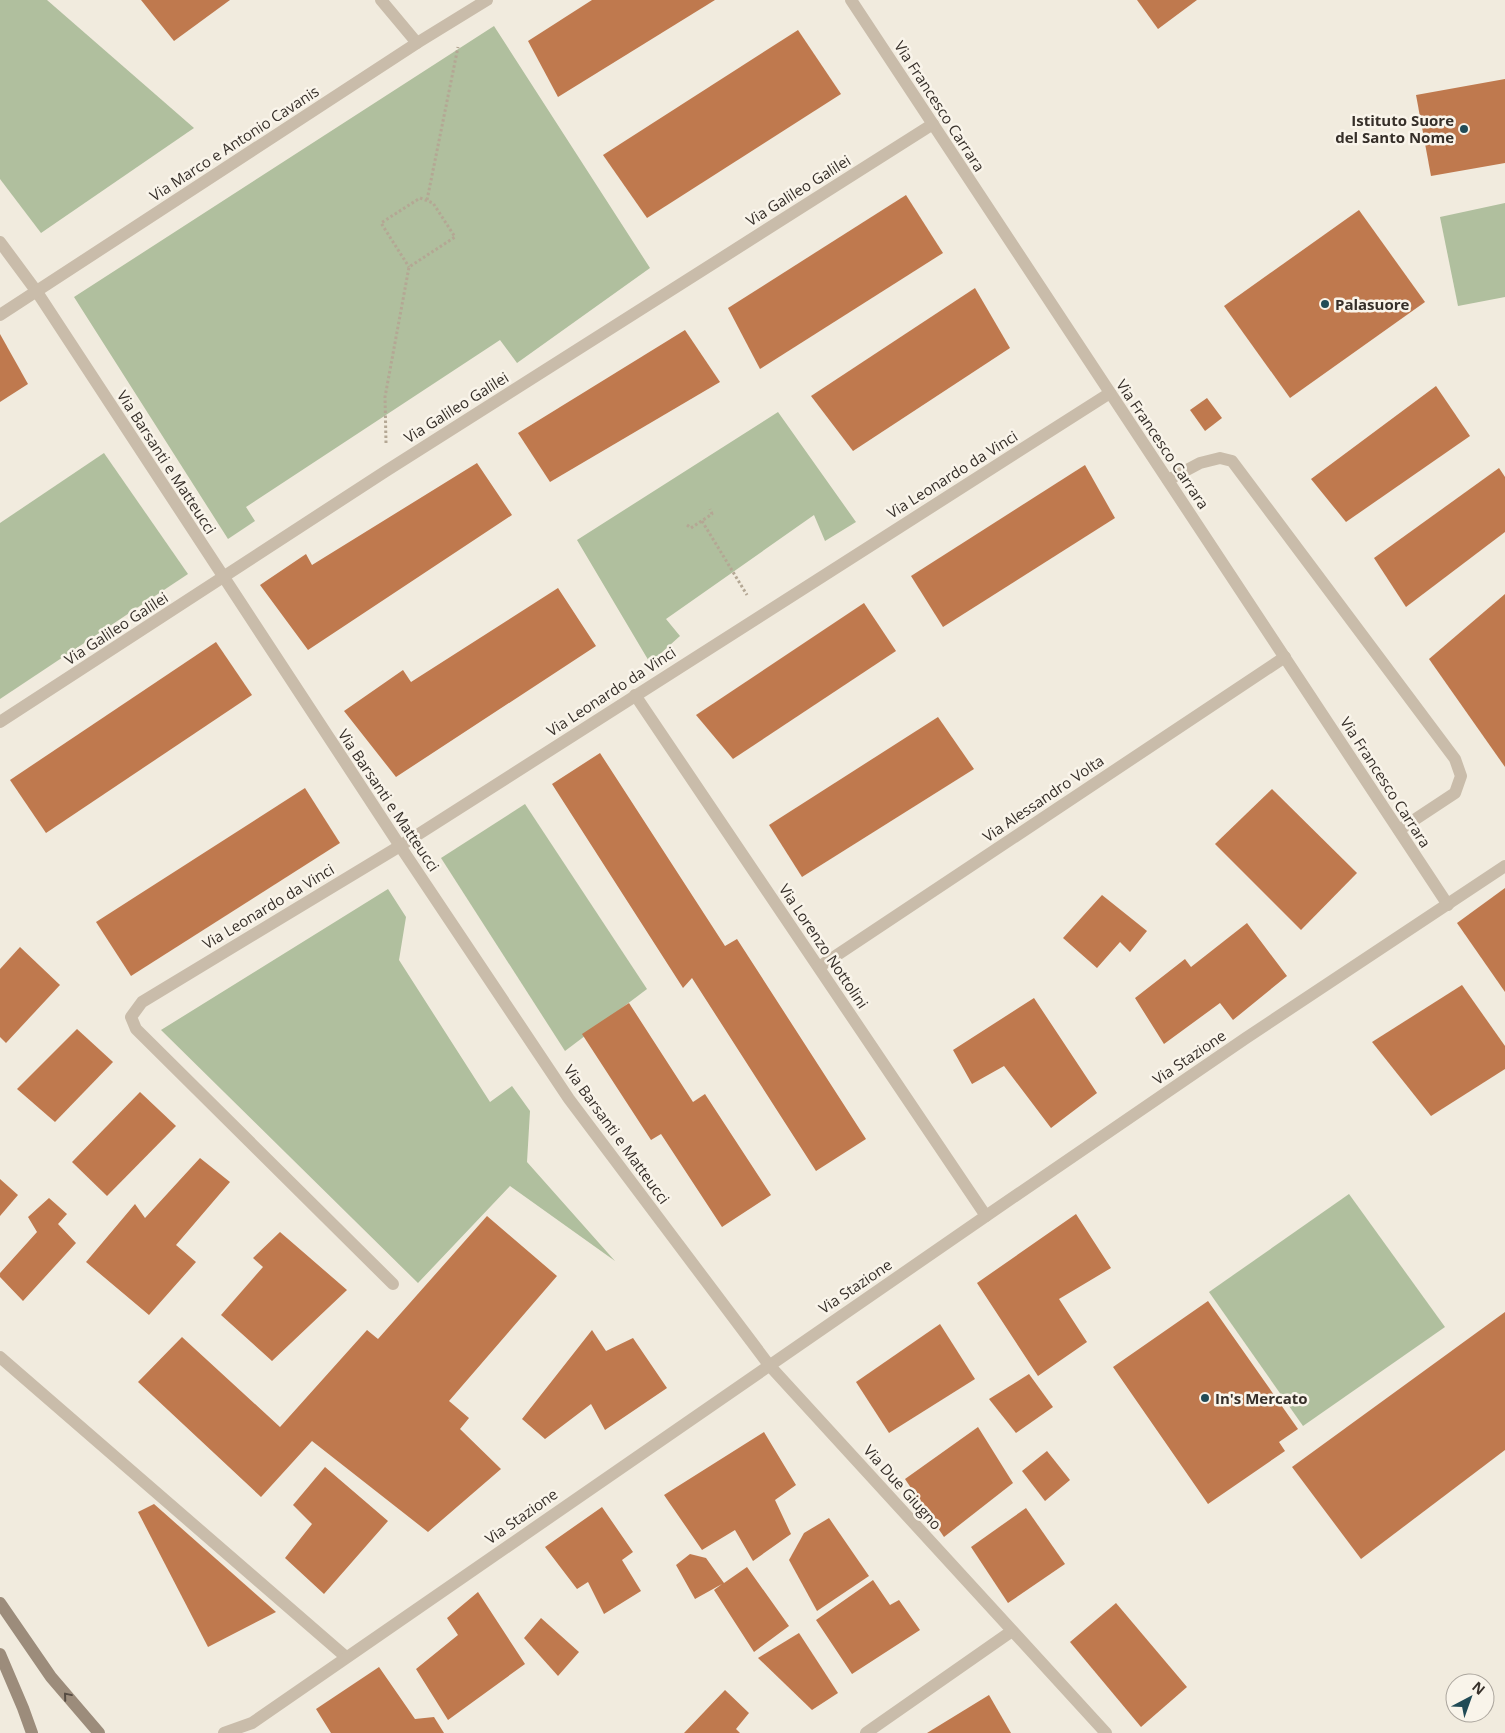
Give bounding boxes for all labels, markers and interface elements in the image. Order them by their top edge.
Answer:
street label: Via Francesco Carrara [890,37,990,175]
street label: Via Marco e Antonio Cavanis [146,81,322,205]
place label: Istituto Suore del Santo Nome [1335,110,1454,147]
marker: Istituto Suore del Santo Nome [1458,123,1470,135]
street label: Via Galileo Galilei [742,150,854,230]
place label: Palasuore [1335,294,1410,314]
marker: Palasuore [1319,298,1331,310]
street label: Via Galileo Galilei [400,367,512,447]
street label: Via Francesco Carrara [1112,375,1214,513]
street label: Via Barsanti e Matteucci [113,386,221,538]
street label: Via Leonardo da Vinci [883,426,1021,522]
street label: Via Galileo Galilei [60,587,172,669]
street label: Via Leonardo da Vinci [543,642,679,740]
street label: Via Francesco Carrara [1336,713,1436,851]
street label: Via Barsanti e Matteucci [334,725,444,875]
street label: Via Alessandro Volta [978,750,1108,846]
street label: Via Leonardo da Vinci [198,859,338,953]
street label: Via Lorenzo Nottolini [775,880,873,1012]
street label: Via Stazione [1148,1025,1230,1089]
street label: Via Barsanti e Matteucci [560,1060,674,1208]
street label: Via Stazione [814,1254,896,1318]
place label: In's Mercato [1215,1388,1308,1408]
marker: In's Mercato [1199,1392,1211,1404]
street label: Via Due Giugno [860,1440,946,1534]
street label: Via Stazione [481,1484,561,1548]
north arrow [1445,1673,1495,1723]
text: N [1468,1677,1489,1699]
one-way arrow [65,1693,73,1702]

